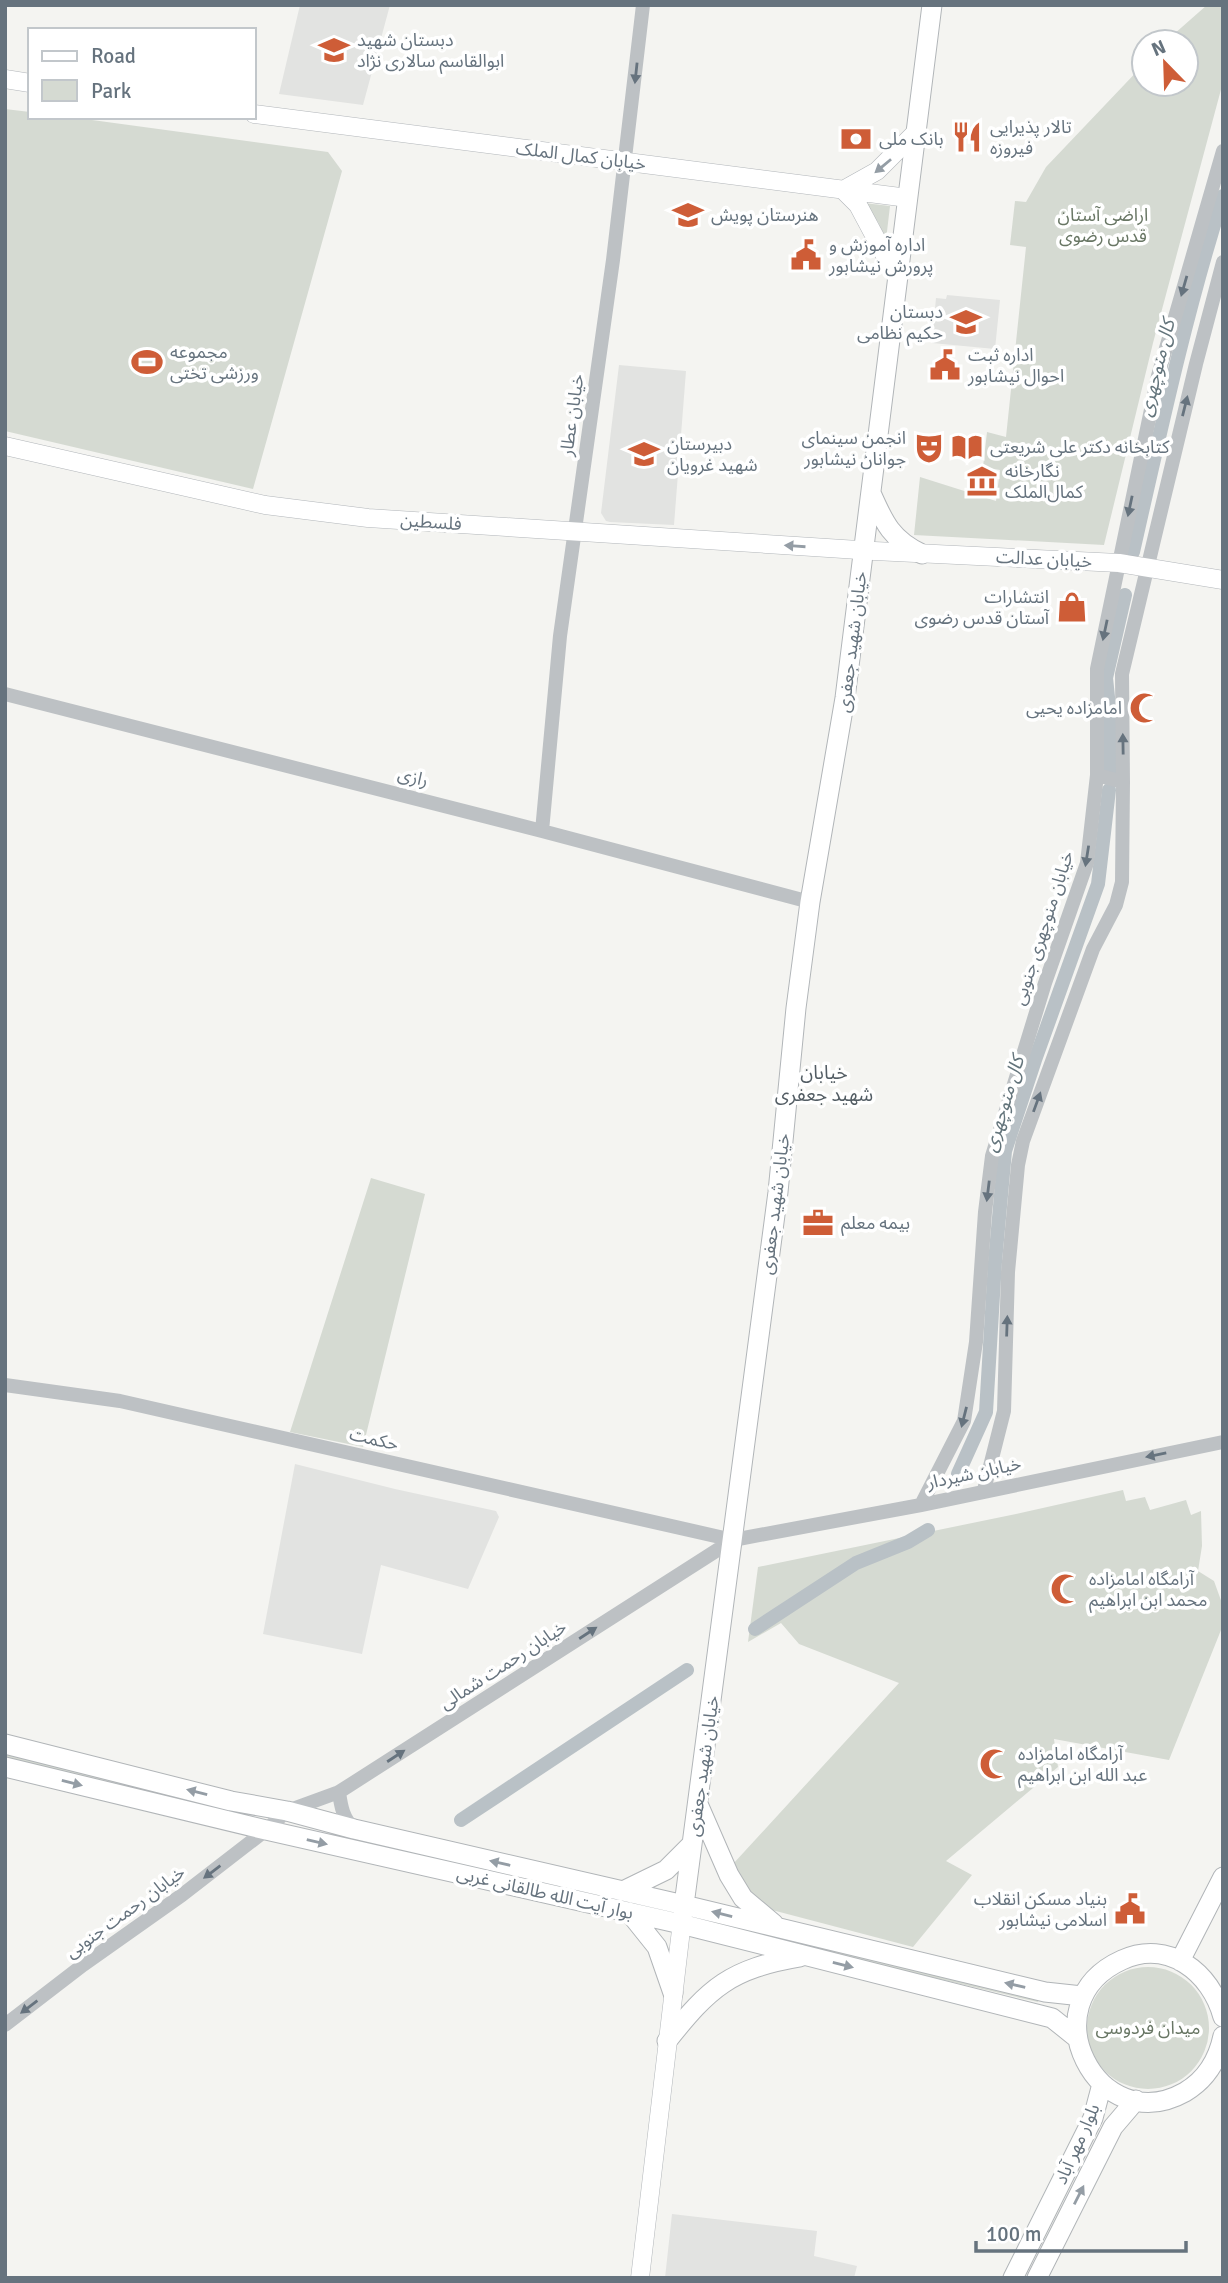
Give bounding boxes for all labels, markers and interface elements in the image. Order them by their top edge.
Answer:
legend [28,28,256,119]
north arrow [1130,28,1200,98]
place label: دبستان شهید ابوالقاسم سالاری نژاد [357,29,504,74]
school or university icon: دبستان شهید ابوالقاسم سالاری نژاد [317,33,351,67]
text: N [1148,35,1170,62]
text: Road [91,43,136,69]
one-way arrow [630,62,641,84]
text: Park [91,78,132,104]
place label: تالار پذیرایی فیروزه [990,116,1072,159]
restaurant icon: تالار پذیرایی فیروزه [950,120,984,154]
bank icon: بانک ملی [839,122,873,156]
place label: بانک ملی [879,128,944,150]
street label: خیابان کمال الملک [515,137,647,175]
one-way arrow [874,158,892,173]
school or university icon: هنرستان پویش [671,198,705,232]
place label: هنرستان پویش [711,204,819,226]
park label: اراضی آستان قدس رضوی [1058,204,1148,247]
place label: اداره آموزش و پرورش نیشابور [828,234,933,277]
public building icon: اداره آموزش و پرورش نیشابور [789,238,823,272]
one-way arrow [1179,275,1189,296]
place label: دبستان حکیم نظامی [857,301,943,346]
school or university icon: دبستان حکیم نظامی [949,305,983,339]
water label: کال منوچهری [1133,313,1182,419]
place label: مجموعه ورزشی تختی [170,341,259,384]
place label: اداره ثبت احوال نیشابور [967,344,1064,387]
sports icon: مجموعه ورزشی تختی [130,345,164,379]
public building icon: اداره ثبت احوال نیشابور [928,348,962,382]
street label: خیابان عطار [555,373,589,458]
one-way arrow [1180,394,1191,416]
place label: انجمن سینمای جوانان نیشابور [802,427,906,470]
library icon: کتابخانه دکتر علی شریعتی [950,430,984,464]
theatre icon: انجمن سینمای جوانان نیشابور [912,431,946,465]
place label: دبیرستان شهید غرویان [667,433,758,476]
place label: کتابخانه دکتر علی شریعتی [990,436,1170,458]
school or university icon: دبیرستان شهید غرویان [627,437,661,471]
place label: نگارخانه کمال‌الملک [1005,460,1083,503]
museum icon: نگارخانه کمال‌الملک [965,464,999,498]
one-way arrow [1125,495,1136,517]
street label: فلسطین [400,509,462,535]
one-way arrow [784,540,806,551]
street label: خیابان عدالت [995,545,1093,573]
street label: خیابان شهید جعفری [832,570,872,714]
place label: انتشارات آستان قدس رضوی [915,586,1050,629]
shop icon: انتشارات آستان قدس رضوی [1055,590,1089,624]
one-way arrow [1099,619,1110,641]
mosque icon: امامزاده یحیی [1128,691,1162,725]
place label: امامزاده یحیی [1026,697,1122,719]
one-way arrow [1117,733,1129,755]
street label: رازی [395,763,431,791]
one-way arrow [1081,845,1092,867]
street label: خیابان منوچهری جنوبی [1008,848,1078,1008]
water label: کال منوچهری [978,1049,1031,1155]
district label: خیابان شهید جعفری [775,1061,873,1107]
one-way arrow [1032,1092,1043,1113]
street label: خیابان شهید جعفری [755,1132,795,1276]
one-way arrow [982,1180,993,1202]
office icon: بیمه معلم [801,1206,835,1240]
place label: بیمه معلم [841,1212,910,1236]
one-way arrow [1001,1315,1012,1337]
one-way arrow [958,1406,969,1428]
street label: حکمت [347,1423,401,1455]
one-way arrow [1145,1449,1167,1460]
street label: خیابان شیردار [924,1452,1023,1494]
place label: آرامگاه امامزاده محمد ابن ابراهیم [1089,1568,1207,1613]
mosque icon: آرامگاه امامزاده محمد ابن ابراهیم [1049,1572,1083,1606]
street label: خیابان رحمت شمالی [435,1616,571,1714]
one-way arrow [579,1626,597,1640]
street label: خیابان شهید جعفری [682,1694,724,1838]
place label: آرامگاه امامزاده عبد الله ابن ابراهیم [1018,1743,1147,1788]
mosque icon: آرامگاه امامزاده عبد الله ابن ابراهیم [978,1747,1012,1781]
one-way arrow [387,1749,406,1762]
one-way arrow [61,1778,83,1789]
one-way arrow [186,1786,208,1797]
one-way arrow [306,1836,328,1847]
one-way arrow [489,1857,511,1868]
street label: خیابان رحمت جنوبی [61,1861,189,1963]
street label: بوار آیت الله طالقانی غربی [455,1862,635,1924]
one-way arrow [203,1864,221,1878]
place label: بنیاد مسکن انقلاب اسلامی نیشابور [974,1888,1107,1931]
public building icon: بنیاد مسکن انقلاب اسلامی نیشابور [1113,1892,1147,1926]
one-way arrow [711,1908,733,1919]
one-way arrow [832,1960,854,1971]
one-way arrow [1004,1979,1026,1990]
one-way arrow [20,1999,38,2013]
park label: میدان فردوسی [1096,2017,1200,2039]
street label: بلوار مهر آباد [1049,2100,1105,2188]
one-way arrow [1073,2185,1084,2205]
scale bar [976,2210,1186,2254]
text: 100 m [986,2221,1041,2247]

